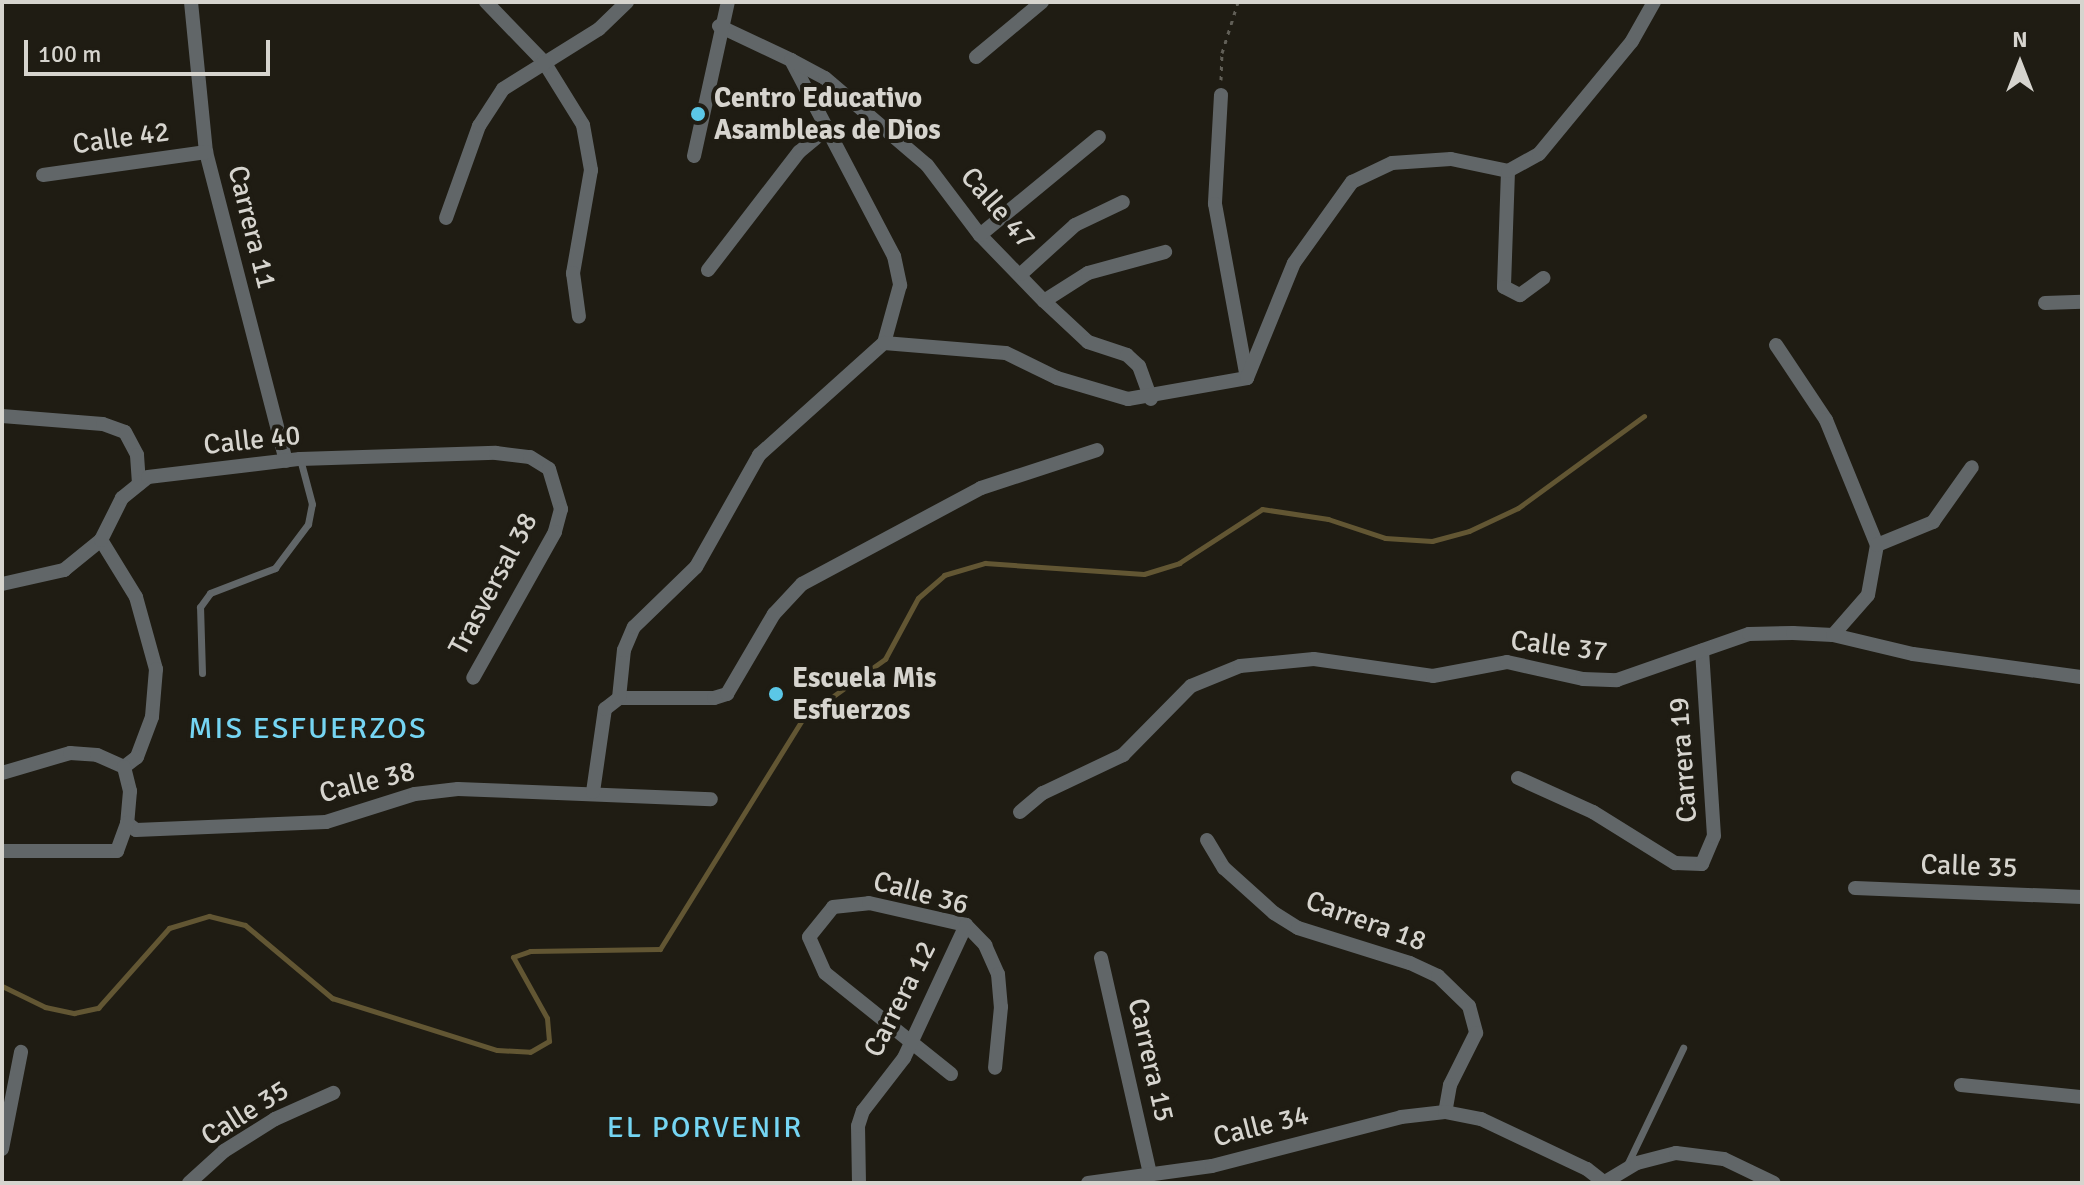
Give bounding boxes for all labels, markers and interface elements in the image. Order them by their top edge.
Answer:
scale bar [28,24,274,74]
north arrow [1980,24,2060,104]
text: N [2012,26,2028,53]
text: 100 m [38,39,101,69]
place label: Centro Educativo Asambleas de Dios [714,81,941,147]
marker: Centro Educativo Asambleas de Dios [689,105,707,123]
street label: Calle 42 [71,115,171,161]
street label: Calle 47 [953,160,1043,256]
street label: Carrera 11 [220,162,284,292]
street label: Calle 40 [202,418,302,462]
street label: Trasversal 38 [441,507,545,661]
street label: Calle 37 [1509,623,1609,669]
place label: Escuela Mis Esfuerzos [792,661,936,727]
marker: Escuela Mis Esfuerzos [767,685,785,703]
street label: Carrera 19 [1662,696,1704,824]
district label: MIS ESFUERZOS [188,711,428,747]
street label: Calle 38 [316,754,418,810]
street label: Calle 35 [1920,848,2018,884]
street label: Calle 36 [870,864,972,922]
street label: Carrera 18 [1301,884,1431,958]
street label: Carrera 12 [856,935,944,1063]
street label: Carrera 15 [1120,995,1182,1125]
street label: Calle 35 [195,1073,295,1153]
street label: Calle 34 [1210,1098,1312,1154]
district label: EL PORVENIR [607,1110,803,1146]

